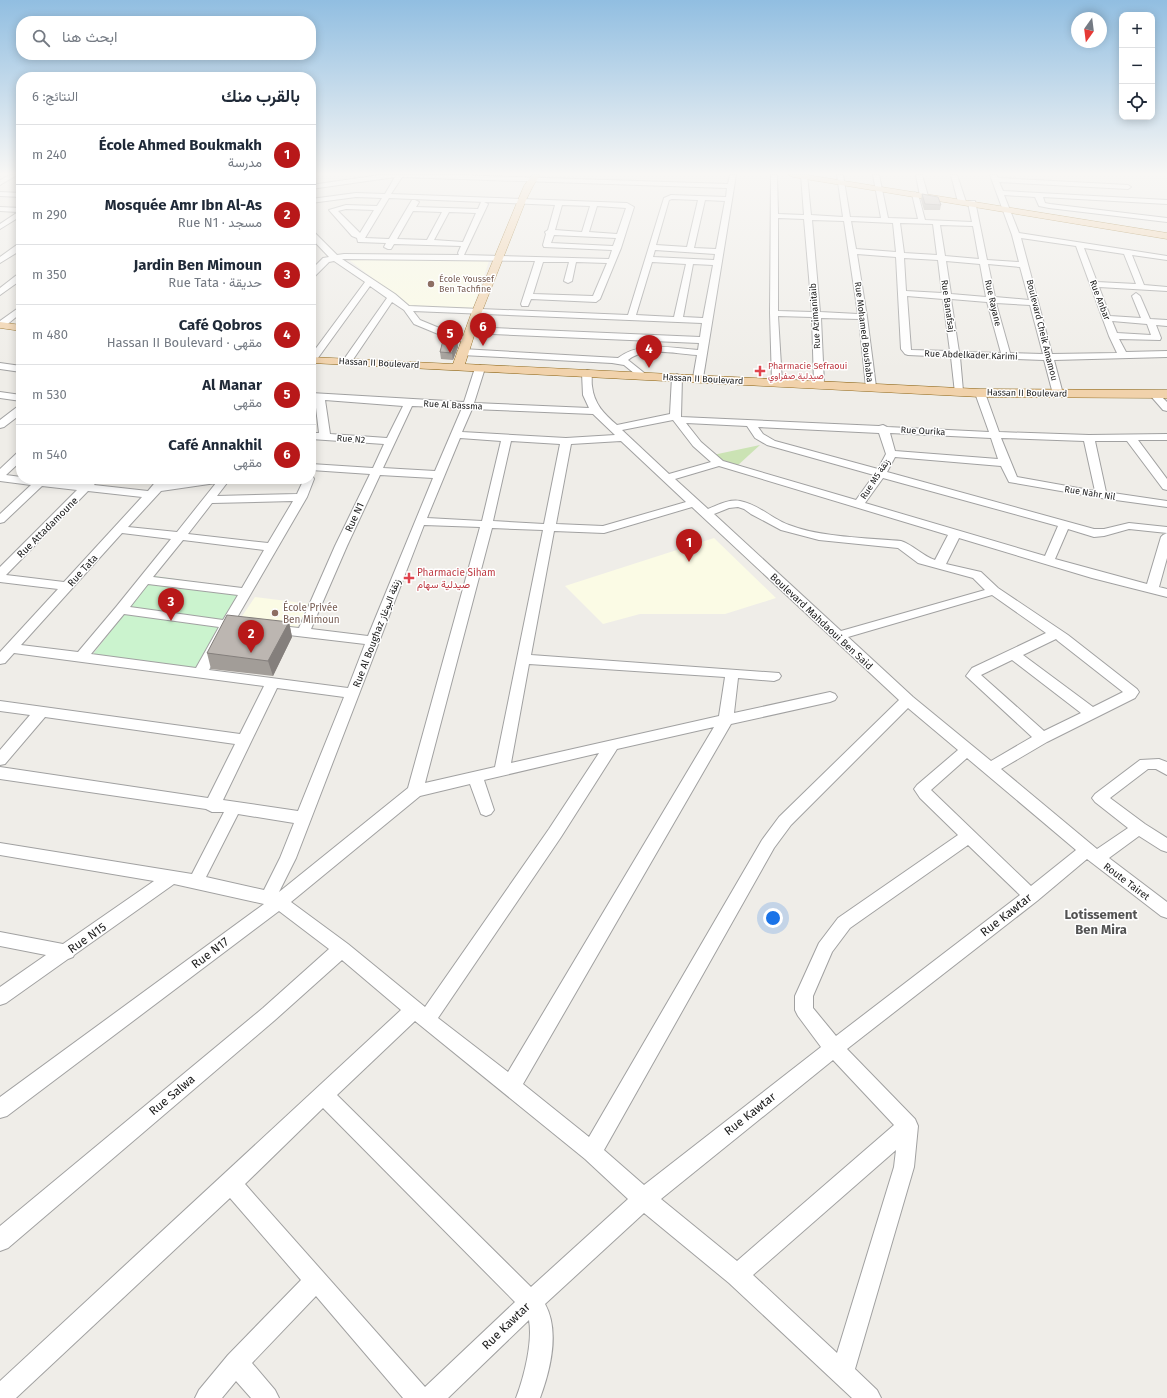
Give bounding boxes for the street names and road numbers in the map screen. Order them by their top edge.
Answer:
street label: Boulevard Cheik Amamou [1025,278,1059,382]
street label: Rue Banafsaj [939,279,957,333]
street label: Rue Rayane [983,279,1003,327]
street label: Rue Anbar [1088,279,1112,322]
street label: Rue Mohamed Boushaba [853,281,875,383]
street label: Rue Azimanitaib [808,283,822,349]
street label: Rue Abdelkader Karimi [924,348,1018,362]
street label: Hassan II Boulevard [338,356,420,370]
street label: Hassan II Boulevard [662,372,744,386]
street label: Hassan II Boulevard [987,387,1067,399]
street label: Rue Al Bassma [423,398,483,412]
street label: Rue Ourika [900,425,946,437]
street label: Rue N2 [336,433,366,445]
street label: Rue M5 زنقة [858,457,893,502]
street label: Rue Nahr Nil [1064,484,1117,502]
street label: Rue Attadamoune [15,495,81,561]
street label: Rue N1 [343,501,367,534]
street label: Rue Tata [65,552,100,589]
street label: Boulevard Mahdaoui Ben Said [768,571,875,672]
street label: Rue Al Boughaz زنقة البوغاز [351,577,403,689]
street label: Route Tairet [1101,861,1152,903]
street label: Rue Kawtar [977,890,1035,939]
street label: Rue N15 [65,920,109,956]
street label: Rue N17 [189,935,231,971]
street label: Rue Salwa [146,1072,198,1118]
street label: Rue Kawtar [721,1089,779,1138]
street label: Rue Kawtar [479,1299,533,1352]

